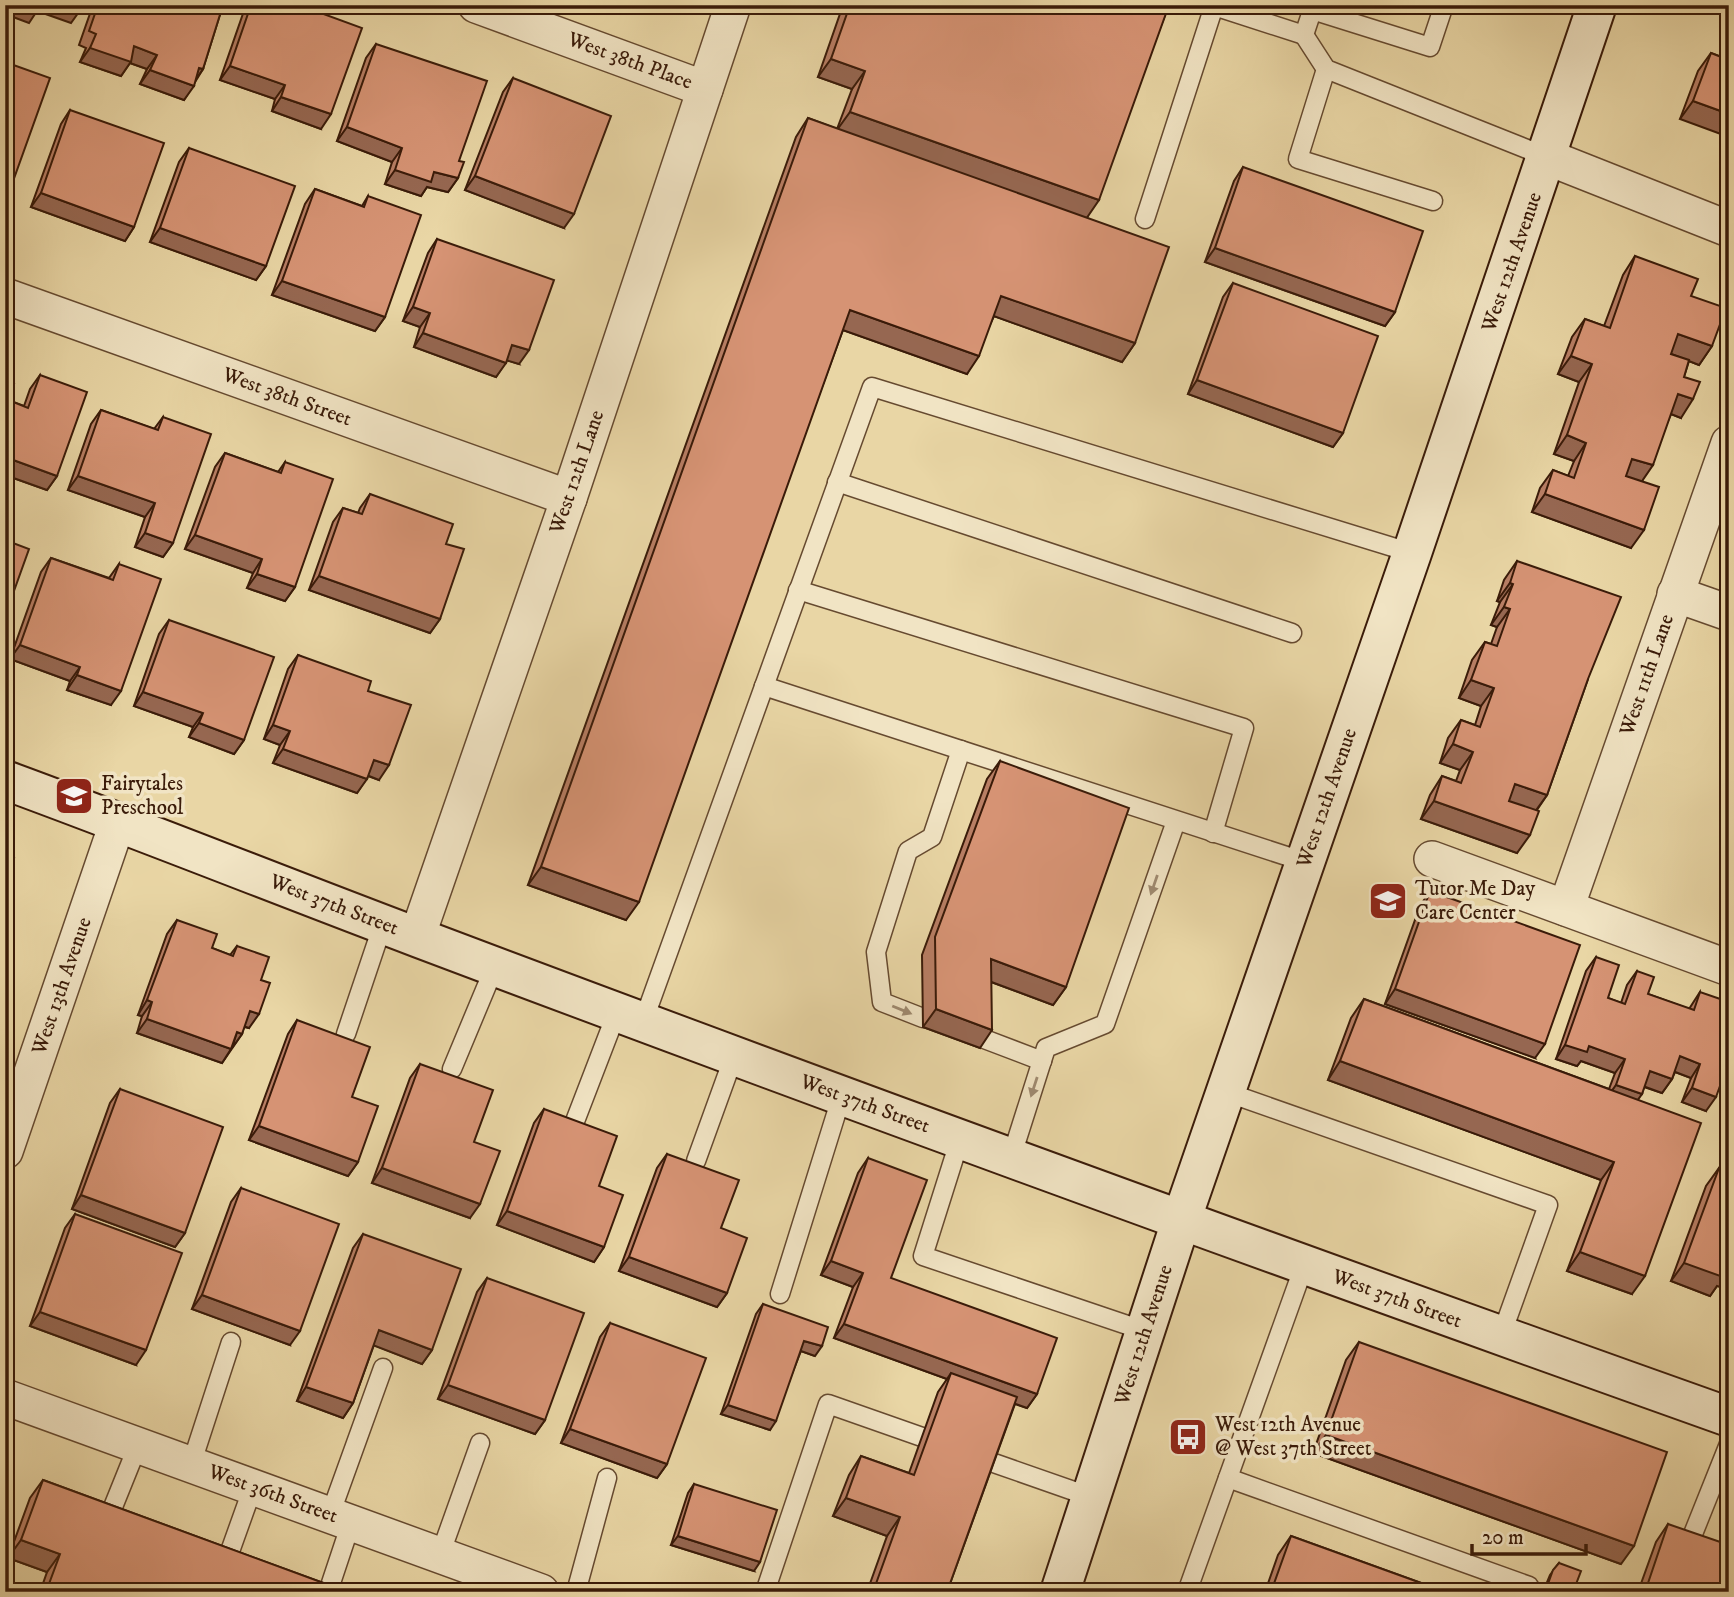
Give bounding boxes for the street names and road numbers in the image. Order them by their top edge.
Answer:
street label: West 38th Place [563,26,696,96]
street label: West 12th Avenue [1476,188,1548,336]
street label: West 38th Street [218,361,355,432]
street label: West 12th Lane [543,406,610,538]
street label: West 11th Lane [1614,611,1680,740]
street label: West 12th Avenue [1291,724,1363,872]
street label: West 37th Street [265,868,402,942]
street label: West 13th Avenue [26,914,98,1059]
street label: West 37th Street [796,1068,934,1140]
street label: West 12th Avenue [1109,1261,1179,1409]
street label: West 37th Street [1328,1263,1466,1335]
street label: West 36th Street [204,1458,342,1530]

